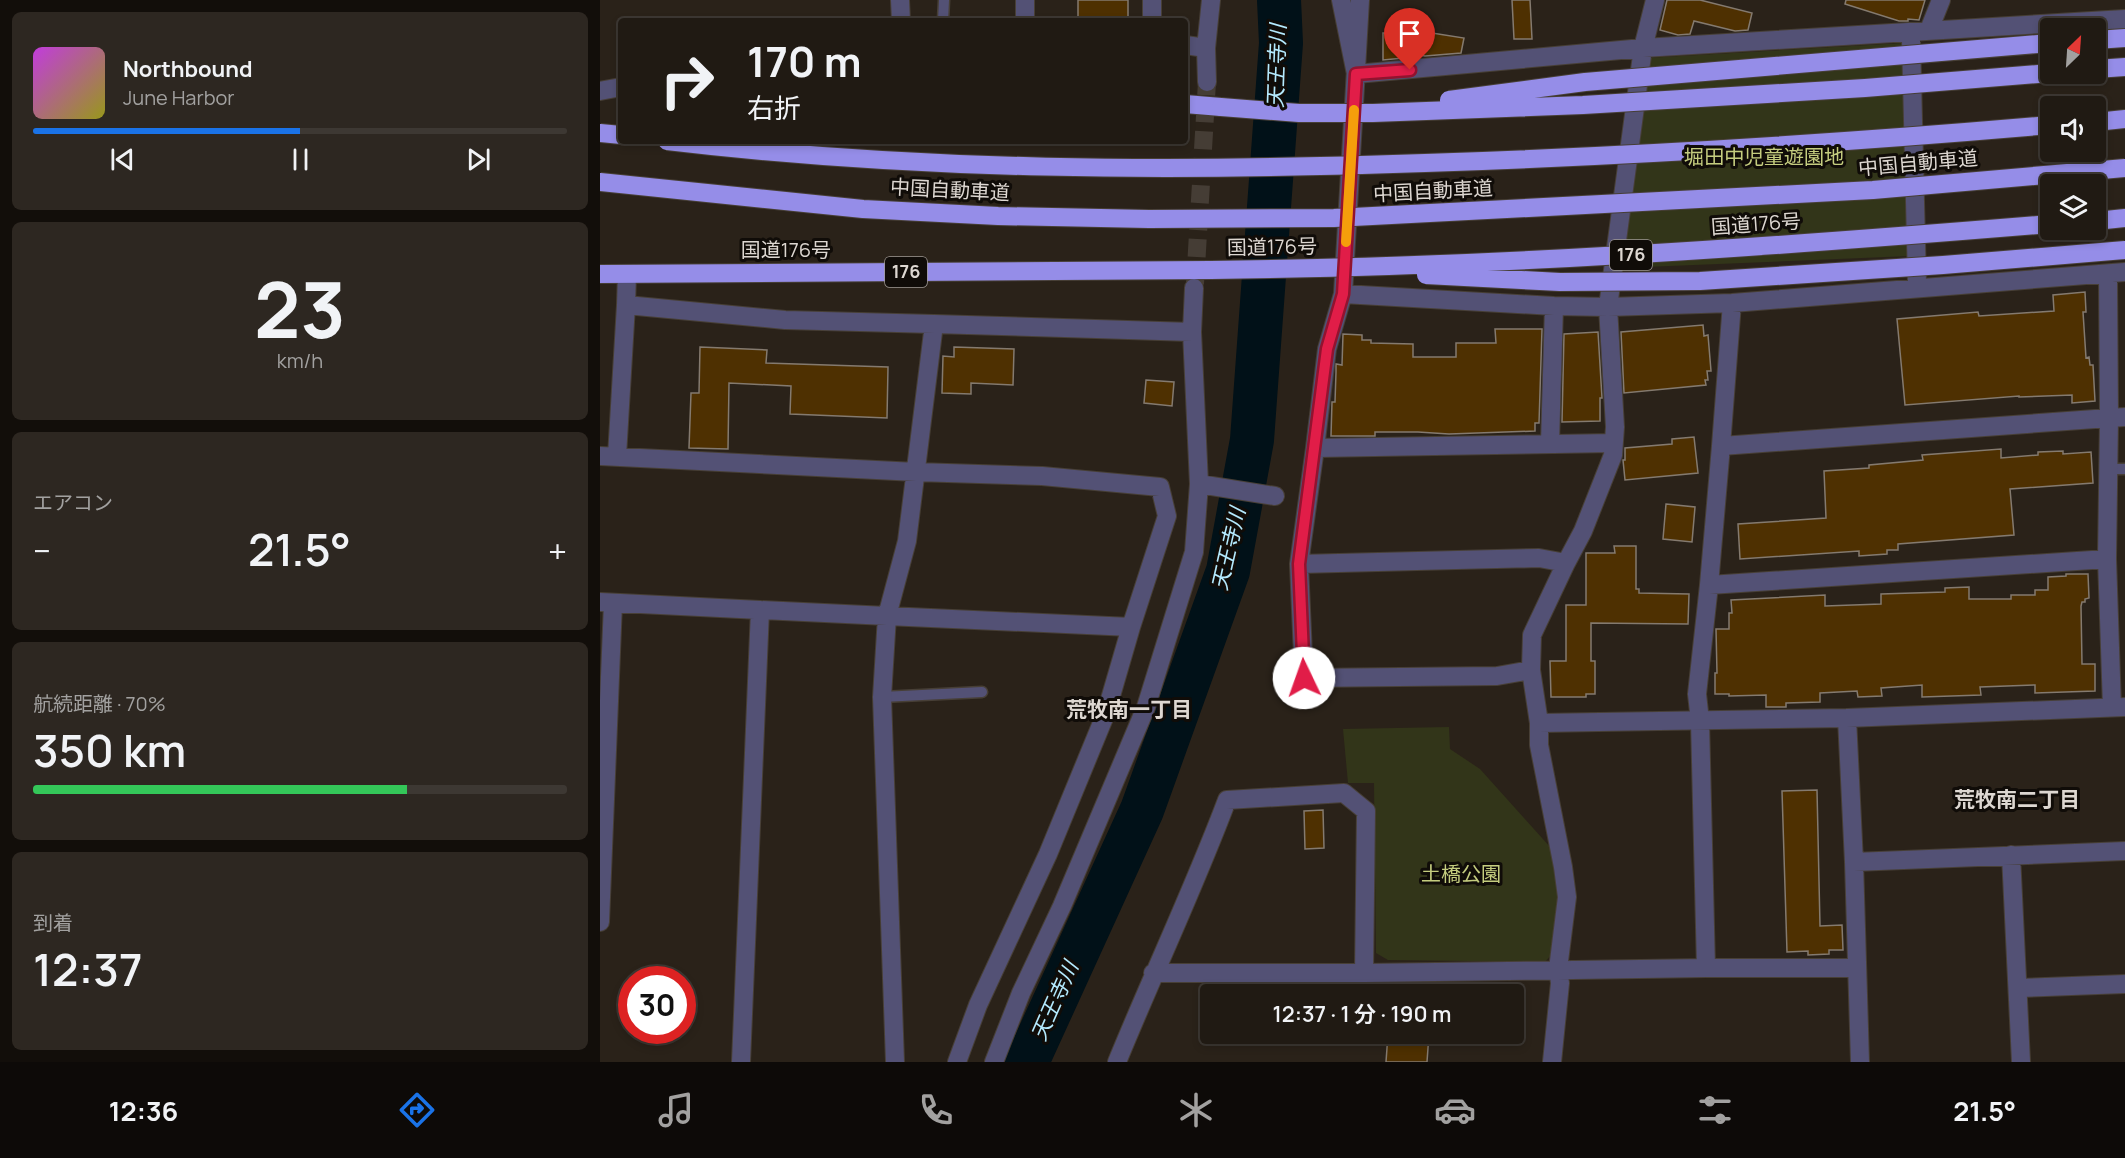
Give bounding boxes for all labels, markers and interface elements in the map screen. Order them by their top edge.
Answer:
pin [1384,8,1435,70]
icon: arrive [1393,17,1426,50]
north arrow [2040,18,2106,84]
map controls [2040,18,2106,240]
water label: 天王寺川 [1261,22,1292,108]
text: 170 m [747,32,862,90]
icon: right [648,42,726,120]
text: Northbound [123,54,253,84]
text: June Harbor [123,84,235,111]
text: 右折 [747,89,801,126]
button: sound [2040,96,2106,162]
icon: previous [106,143,139,176]
icon: pause [284,143,317,176]
icon: next [462,143,495,176]
park label: 堀田中児童遊園地 [1684,143,1844,170]
street label: 中国自動車道 [1857,144,1979,181]
street label: 中国自動車道 [889,173,1011,206]
street label: 中国自動車道 [1372,174,1494,207]
button: layers [2040,174,2106,240]
street label: 国道176号 [1710,207,1802,240]
street label: 国道176号 [1227,232,1317,261]
street label: 国道176号 [741,236,831,263]
road number: 176 [1610,240,1652,270]
text: 23 [254,255,346,361]
road number: 176 [885,257,927,287]
text: km/h [277,347,323,374]
text: エアコン [33,489,113,516]
water label: 天王寺川 [1205,503,1252,593]
text: 21.5° [248,518,351,580]
text: − [33,528,51,573]
text: + [548,528,567,573]
position arrow [1272,646,1336,710]
text: 航続距離 · 70% [33,690,166,717]
district label: 荒牧南一丁目 [1066,695,1192,723]
text: 350 km [33,719,186,781]
district label: 荒牧南二丁目 [1954,785,2080,813]
park label: 土橋公園 [1421,860,1501,887]
text: 到着 [33,909,73,936]
text: 12:37 [33,938,142,1000]
water label: 天王寺川 [1024,955,1085,1045]
speed limit sign: 30 [618,966,696,1044]
text: 12:37 · 1 分 · 190 m [1273,999,1451,1029]
icon: directions [396,1089,438,1131]
icon: music [655,1089,697,1131]
icon: phone [915,1089,957,1131]
icon: climate [1175,1089,1217,1131]
icon: car [1434,1089,1476,1131]
icon: filters [1694,1089,1736,1131]
text: 12:36 [109,1092,178,1129]
text: 21.5° [1953,1092,2016,1129]

